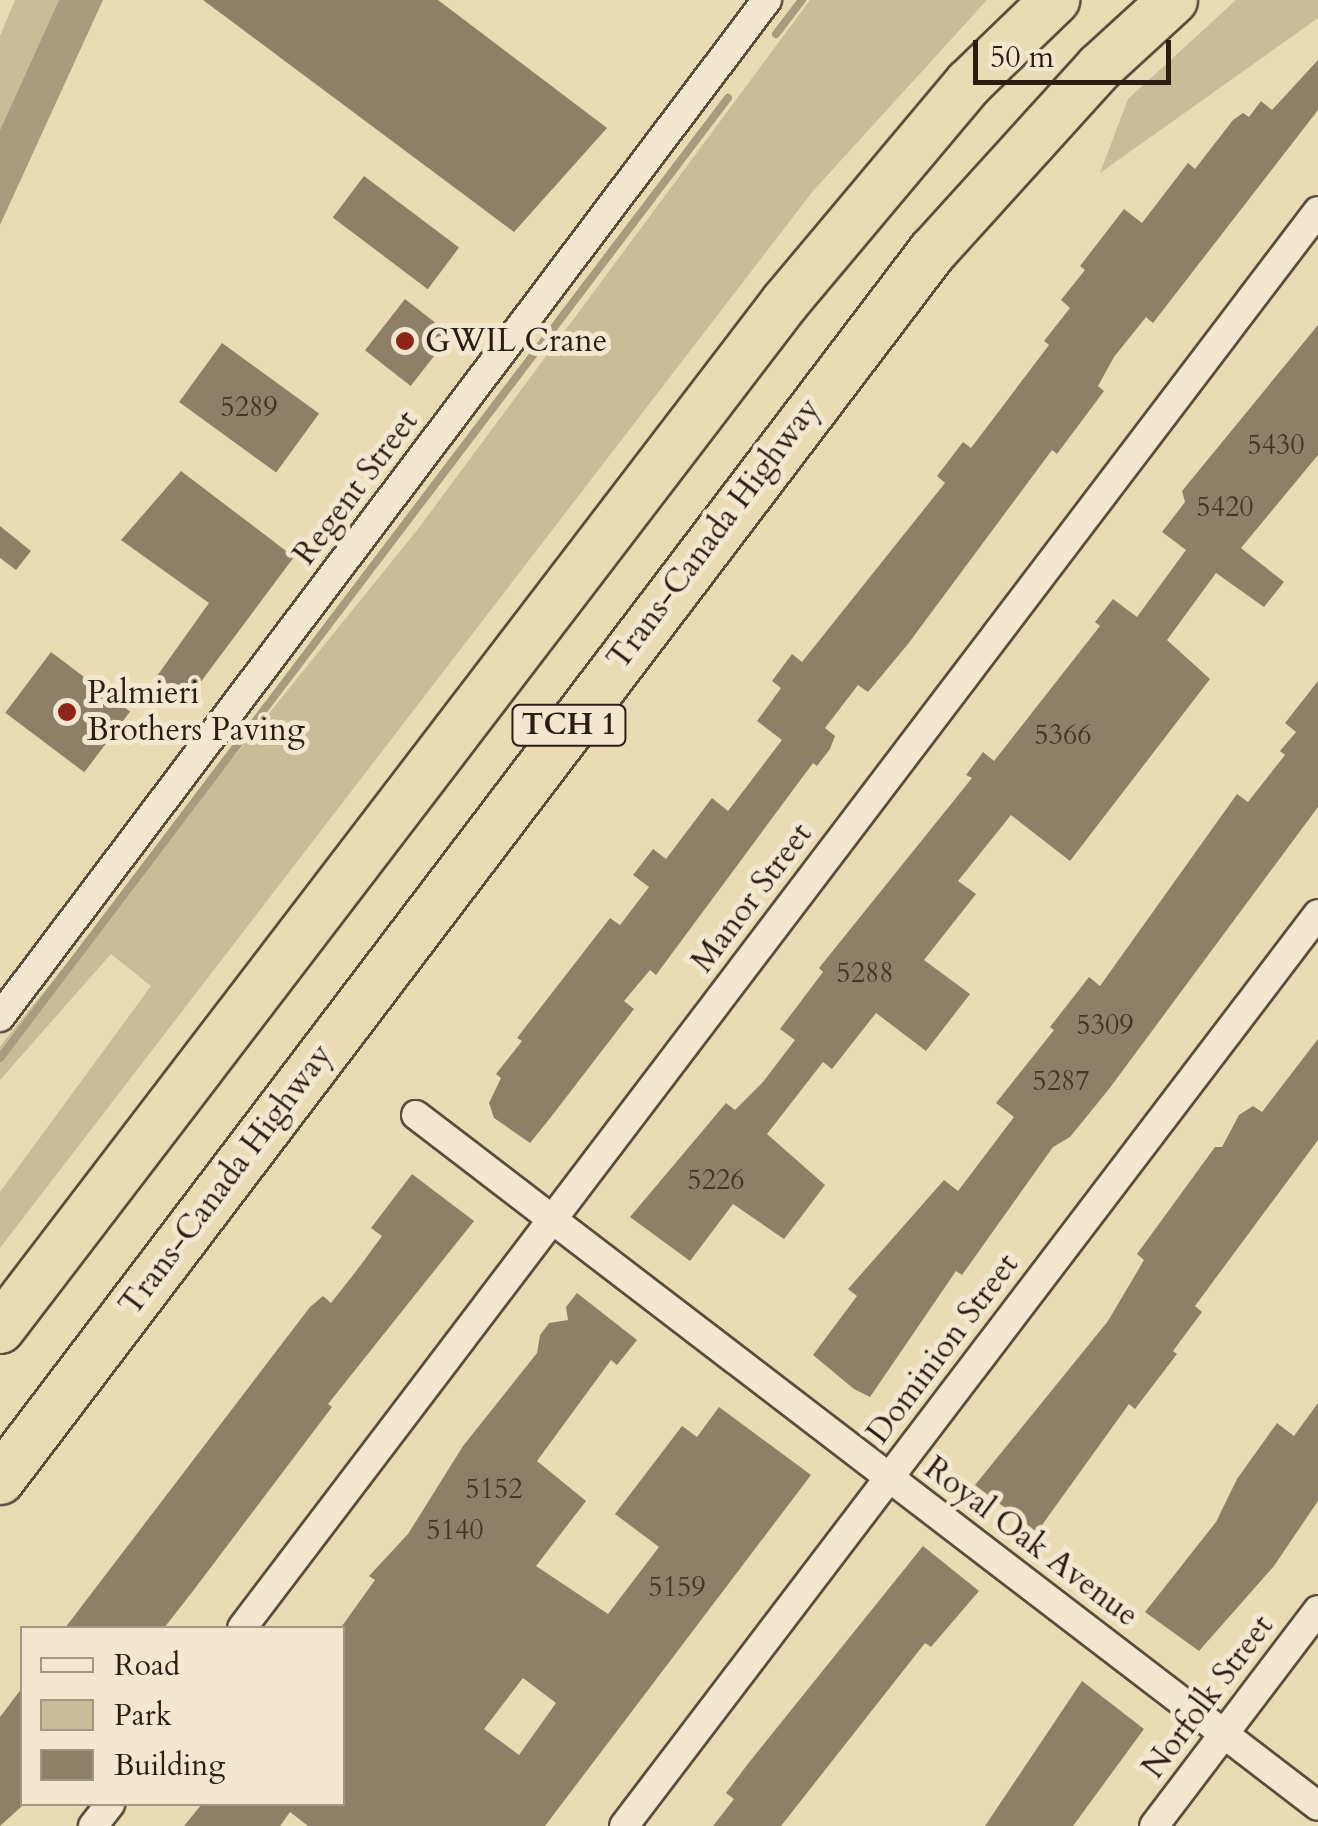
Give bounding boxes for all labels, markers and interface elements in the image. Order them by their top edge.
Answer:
scale bar [978,20,1176,82]
text: 50 m [990,37,1054,78]
place label: GWIL Crane [425,322,607,360]
marker: GWIL Crane [394,330,416,352]
house number: 5289 [220,390,278,424]
street label: Trans-Canada Highway [600,391,828,677]
street label: Regent Street [286,403,426,573]
house number: 5430 [1247,428,1305,462]
house number: 5420 [1196,490,1254,524]
place label: Palmieri Brothers Paving [87,675,305,750]
road number: TCH 1 [509,700,629,750]
marker: Palmieri Brothers Paving [56,701,78,723]
house number: 5366 [1034,718,1092,752]
street label: Manor Street [683,816,821,980]
house number: 5288 [836,956,894,990]
house number: 5309 [1076,1008,1134,1042]
street label: Trans-Canada Highway [112,1037,340,1323]
house number: 5287 [1032,1064,1090,1098]
house number: 5226 [687,1163,745,1197]
street label: Dominion Street [859,1247,1027,1451]
street label: Royal Oak Avenue [916,1449,1146,1635]
house number: 5152 [465,1472,523,1506]
house number: 5140 [426,1513,484,1547]
house number: 5159 [648,1570,706,1604]
street label: Norfolk Street [1134,1608,1282,1786]
legend [20,1626,345,1806]
text: Road [114,1645,180,1686]
text: Park [114,1695,172,1736]
text: Building [114,1745,225,1786]

